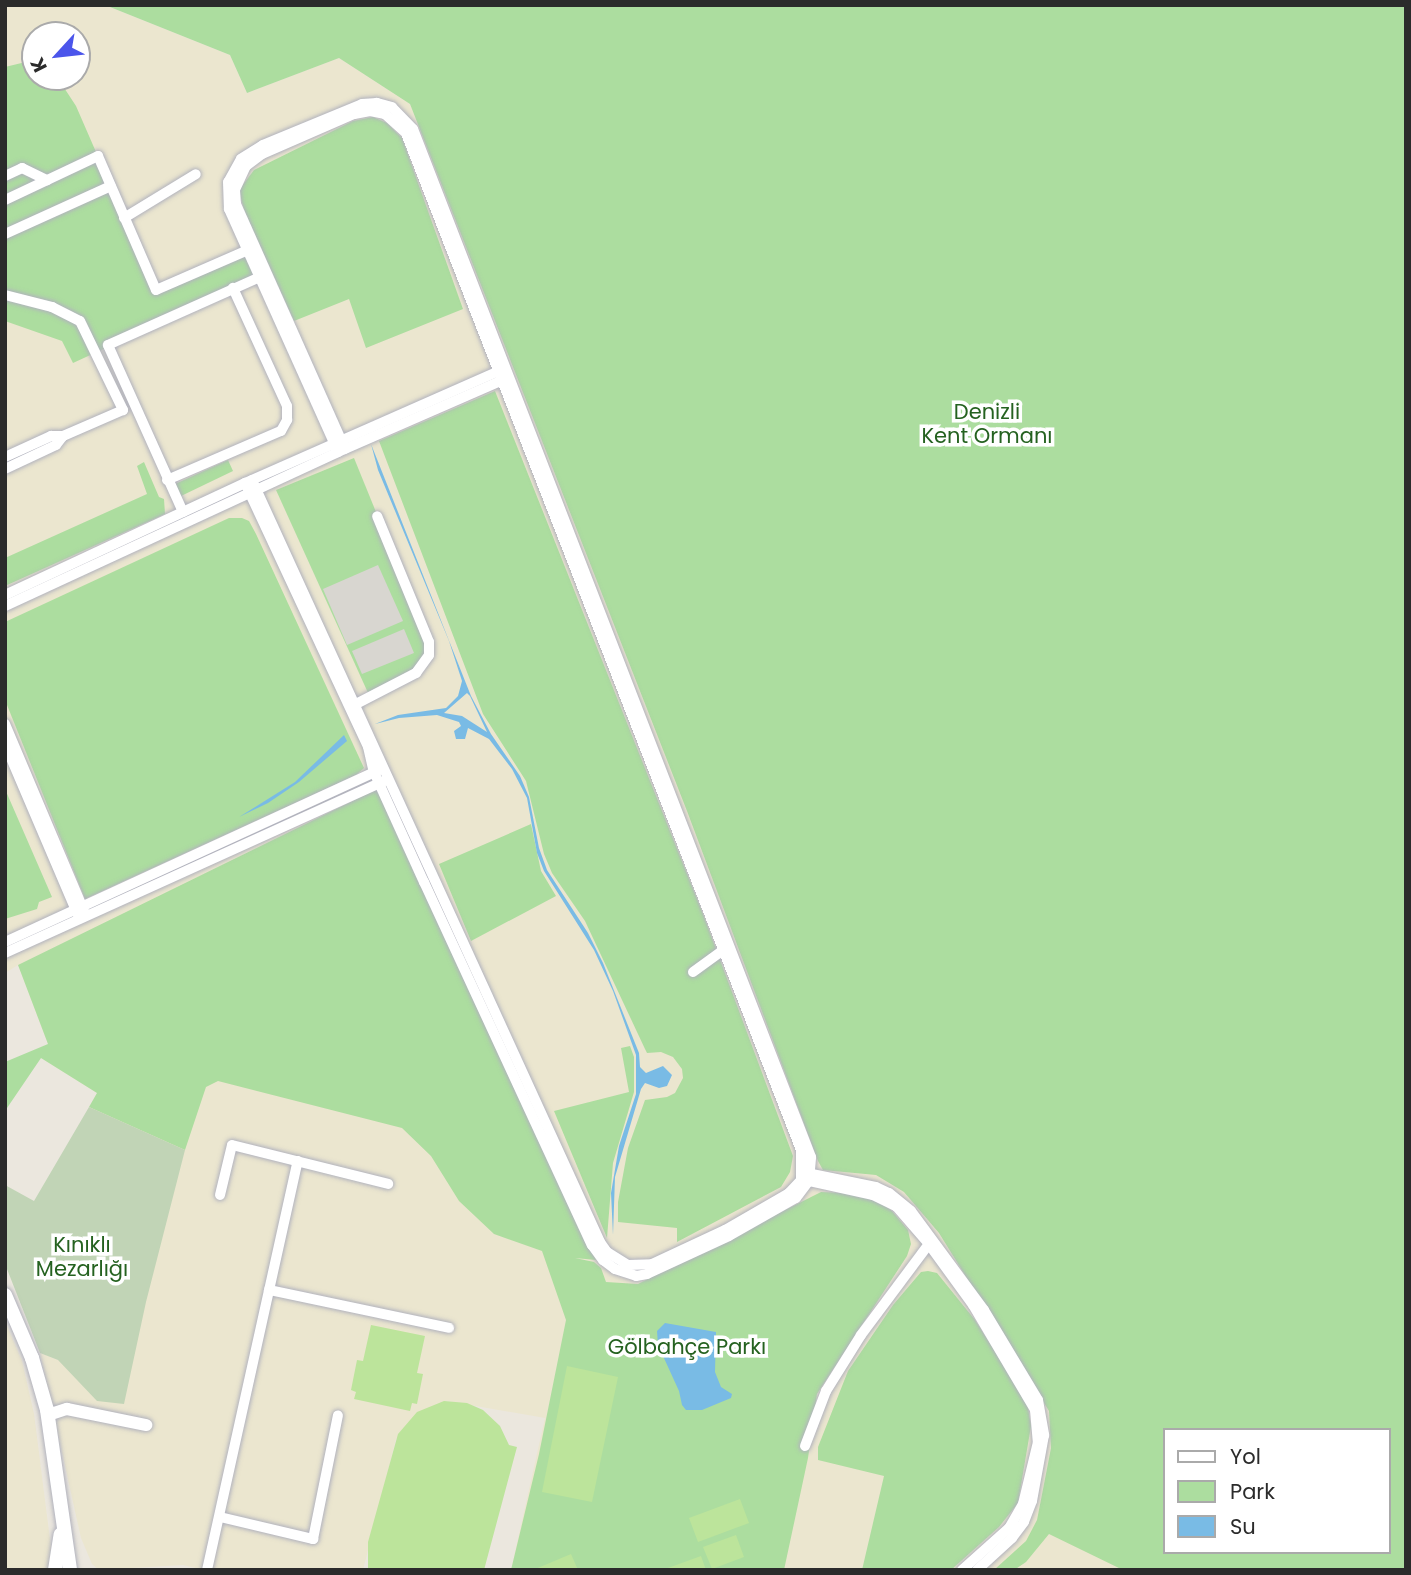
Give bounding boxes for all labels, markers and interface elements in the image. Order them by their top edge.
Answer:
north arrow [21,21,91,91]
text: K [24,53,54,77]
park label: Denizli Kent Ormanı [921,399,1053,449]
park label: Kınıklı Mezarlığı [36,1232,128,1282]
park label: Gölbahçe Parkı [608,1334,766,1360]
legend [1162,1428,1390,1554]
text: Yol [1230,1442,1261,1471]
text: Park [1230,1477,1275,1506]
text: Su [1230,1512,1256,1541]

